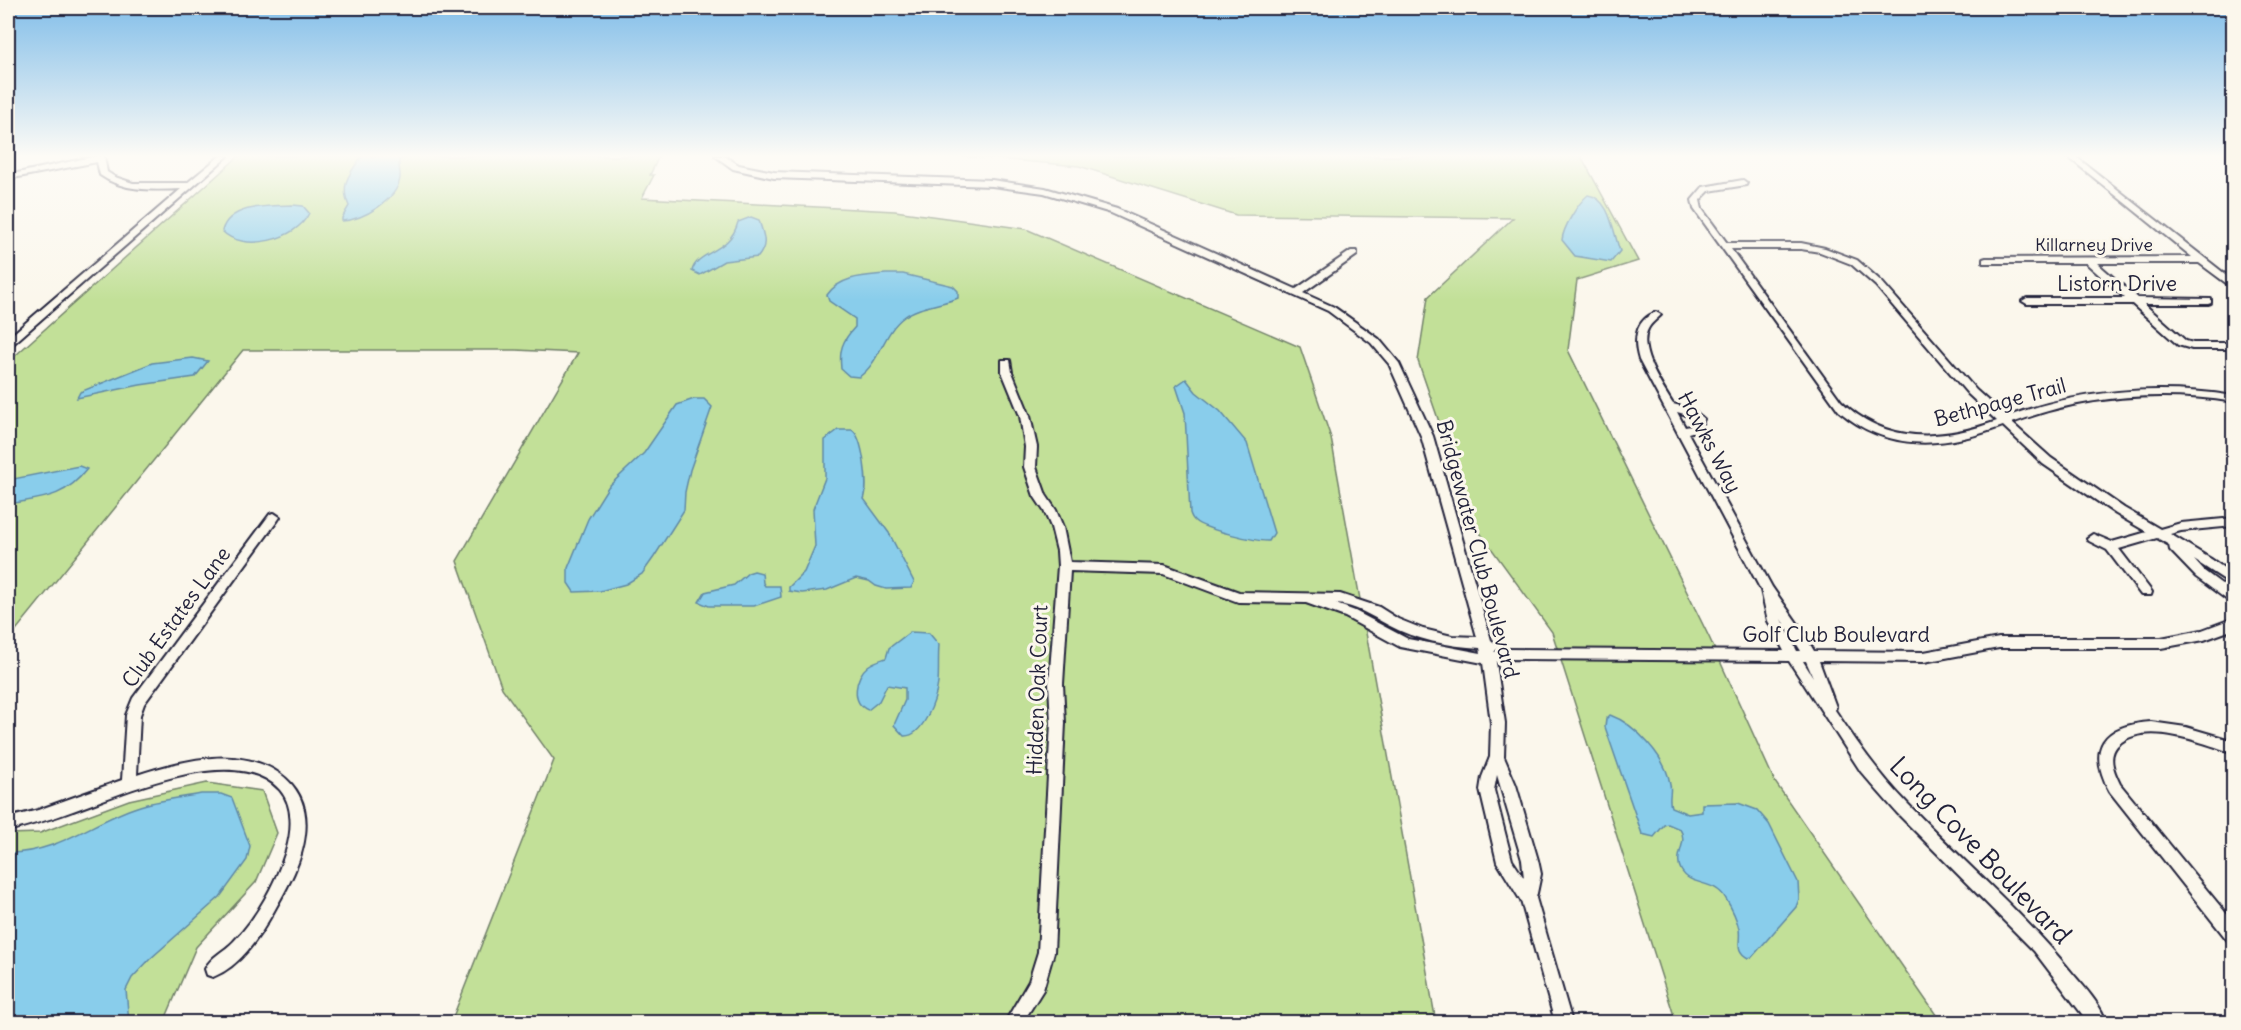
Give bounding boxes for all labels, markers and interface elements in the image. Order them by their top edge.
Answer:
street label: Killarney Drive [2035,233,2153,256]
street label: Listorn Drive [2057,270,2177,297]
street label: Bethpage Trail [1931,371,2069,433]
street label: Hawks Way [1672,387,1748,497]
street label: Bridgewater Club Boulevard [1430,417,1526,681]
street label: Club Estates Lane [116,541,236,693]
street label: Hidden Oak Court [1021,605,1053,775]
street label: Golf Club Boulevard [1742,621,1930,648]
street label: Long Cove Boulevard [1883,749,2079,951]

